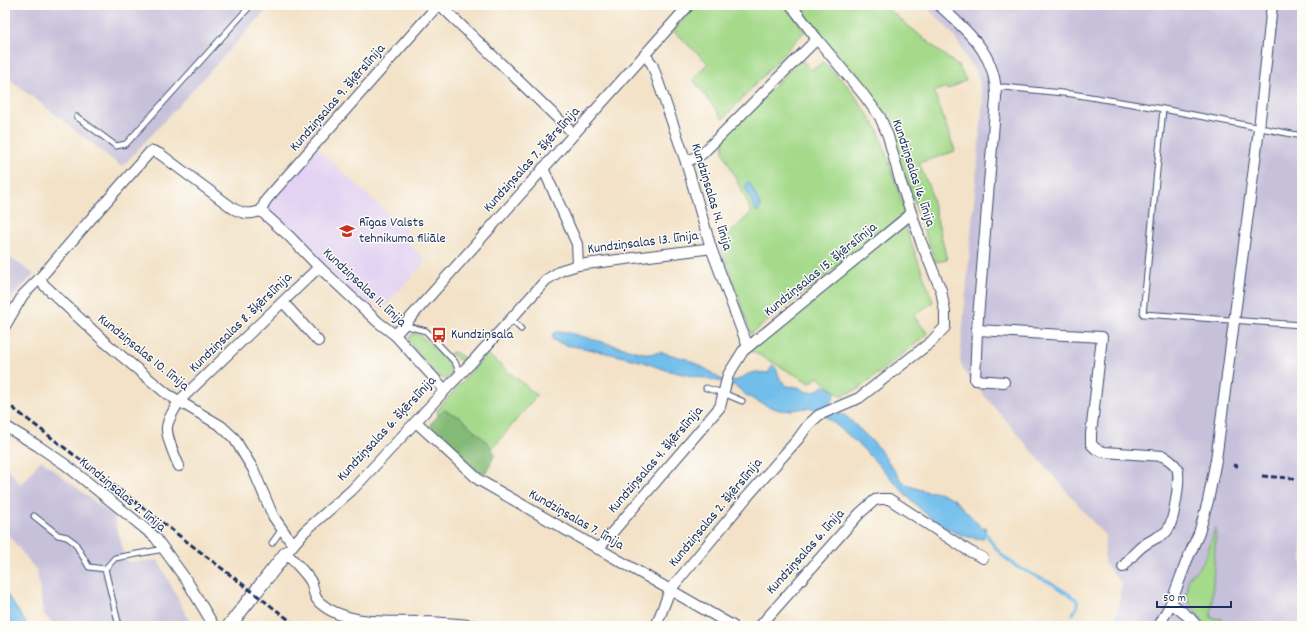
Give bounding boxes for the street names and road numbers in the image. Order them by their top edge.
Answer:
street label: Kundziņsalas 9. šķērslīnija [285,39,391,156]
street label: Kundziņsalas 7. šķērslīnija [479,102,585,217]
street label: Kundziņsalas 16. līnija [886,117,940,230]
street label: Kundziņsalas 14. līnija [685,141,737,253]
street label: Kundziņsalas 15. šķērslīnija [760,218,882,322]
street label: Kundziņsalas 13. līnija [587,226,700,260]
street label: Kundziņsalas 11. līnija [318,244,411,332]
street label: Kundziņsalas 8. šķērslīnija [185,268,297,378]
street label: Kundziņsalas 10. līnija [93,310,193,397]
street label: Kundziņsalas 6. šķērslīnija [333,372,442,486]
street label: Kundziņsalas 4. šķērslīnija [604,402,709,518]
street label: Kundziņsalas 2. līnija [74,453,170,538]
street label: Kundziņsalas 2. šķērslīnija [664,454,768,572]
street label: Kundziņsalas 7. līnija [524,484,628,556]
street label: Kundziņsalas 6. līnija [762,505,850,599]

